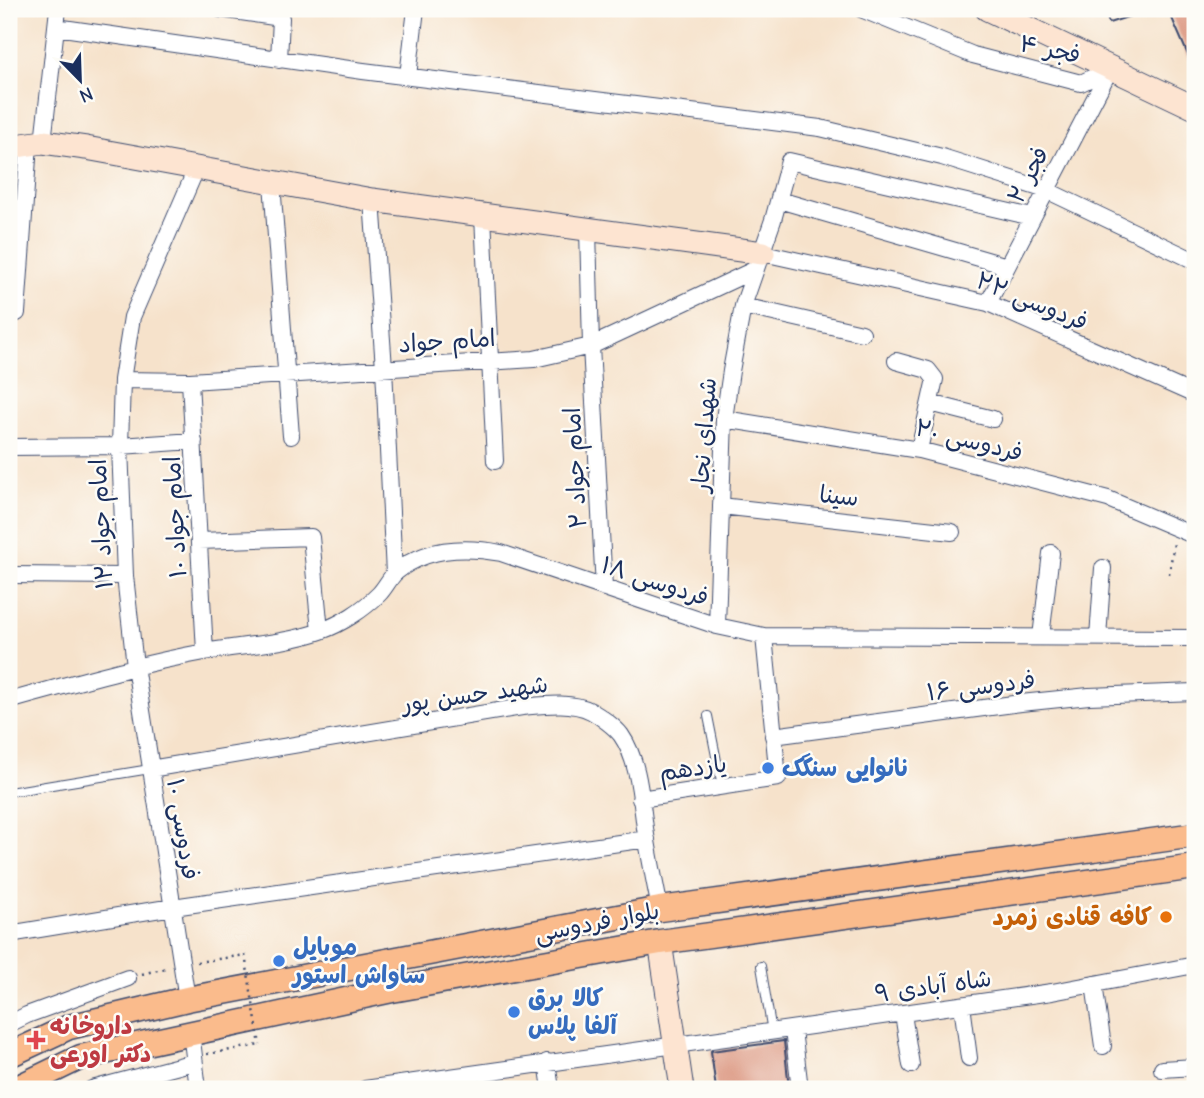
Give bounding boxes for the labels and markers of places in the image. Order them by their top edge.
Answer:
place label: نانوایی سنگک [782,753,910,783]
marker: نانوایی سنگک [760,760,776,776]
place label: کافه قنادی زمرد [993,903,1152,931]
marker: کافه قنادی زمرد [1158,909,1174,925]
place label: موبایل ساواش استور [291,933,425,990]
marker: موبایل ساواش استور [271,953,287,969]
place label: کالا برق آلفا پلاس [528,984,619,1041]
marker: کالا برق آلفا پلاس [506,1004,522,1020]
place label: داروخانه دکتر اورعی [50,1012,151,1069]
marker: داروخانه دکتر اورعی [28,1032,44,1048]

